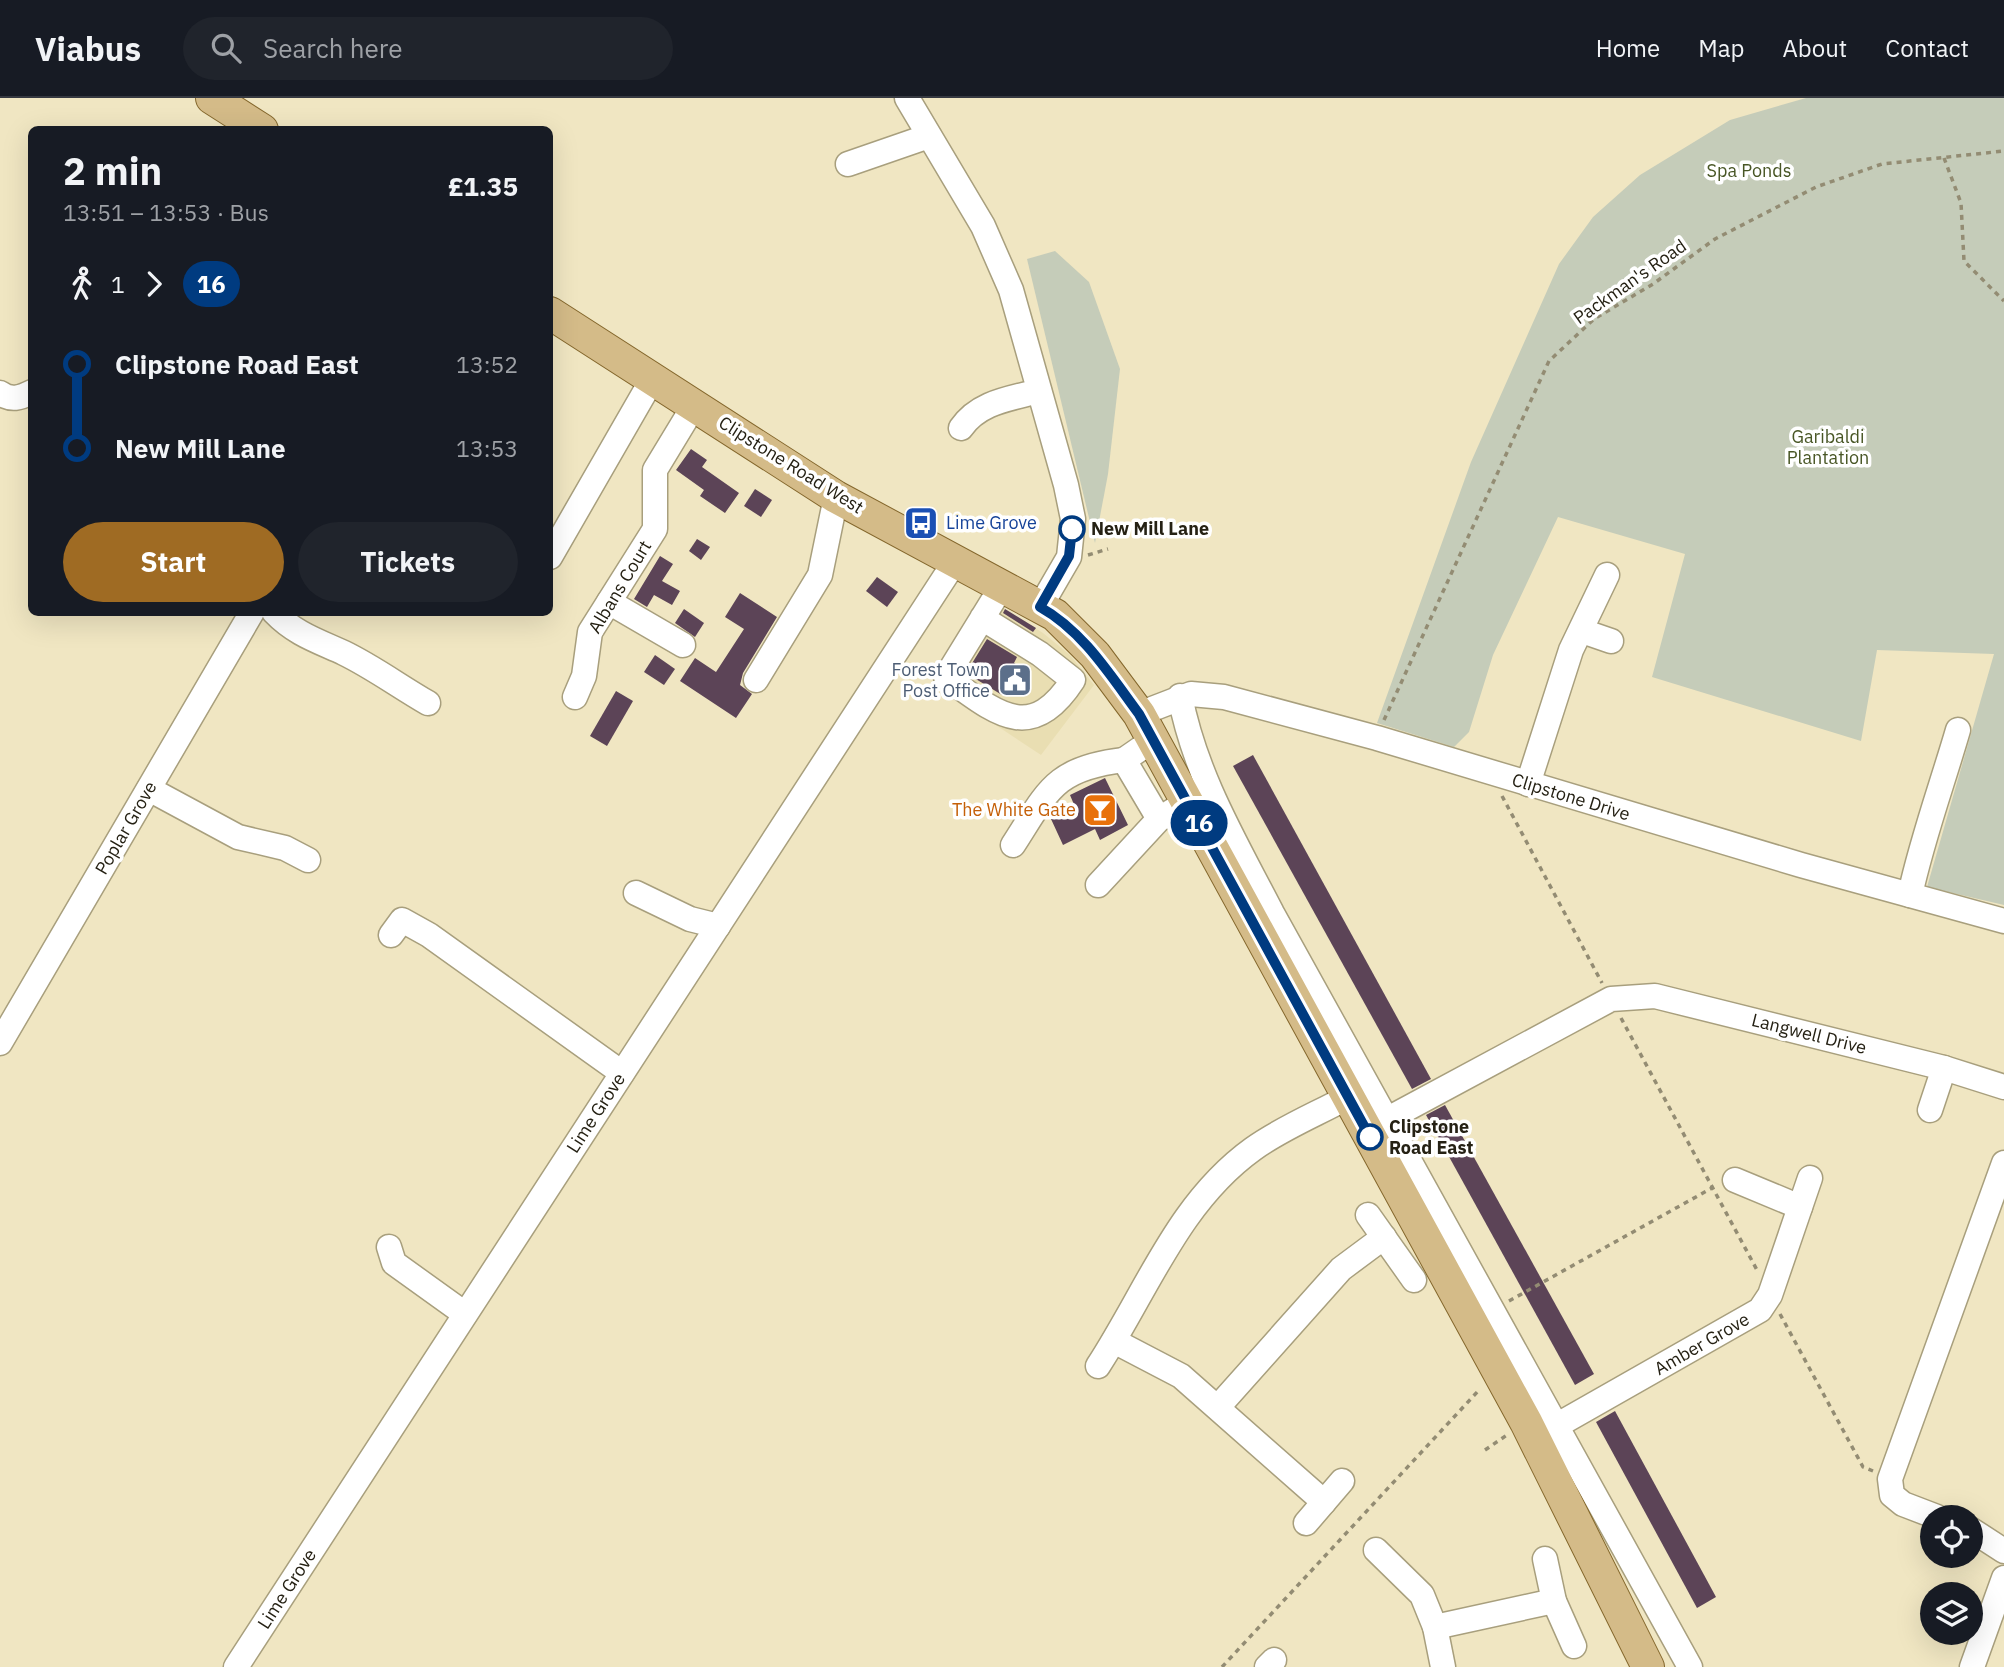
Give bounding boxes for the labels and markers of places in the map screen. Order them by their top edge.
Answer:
bus stop icon: Lime Grove [902,504,940,542]
place label: Lime Grove [946,511,1037,534]
marker: New Mill Lane [1059,516,1085,542]
place label: New Mill Lane [1091,517,1209,540]
place label: Forest Town Post Office [892,658,990,702]
public building icon: Forest Town Post Office [996,661,1034,699]
bar icon: The White Gate [1081,791,1119,829]
place label: The White Gate [952,798,1076,821]
place label: Clipstone Road East [1389,1115,1474,1159]
marker: Clipstone Road East [1357,1124,1383,1150]

